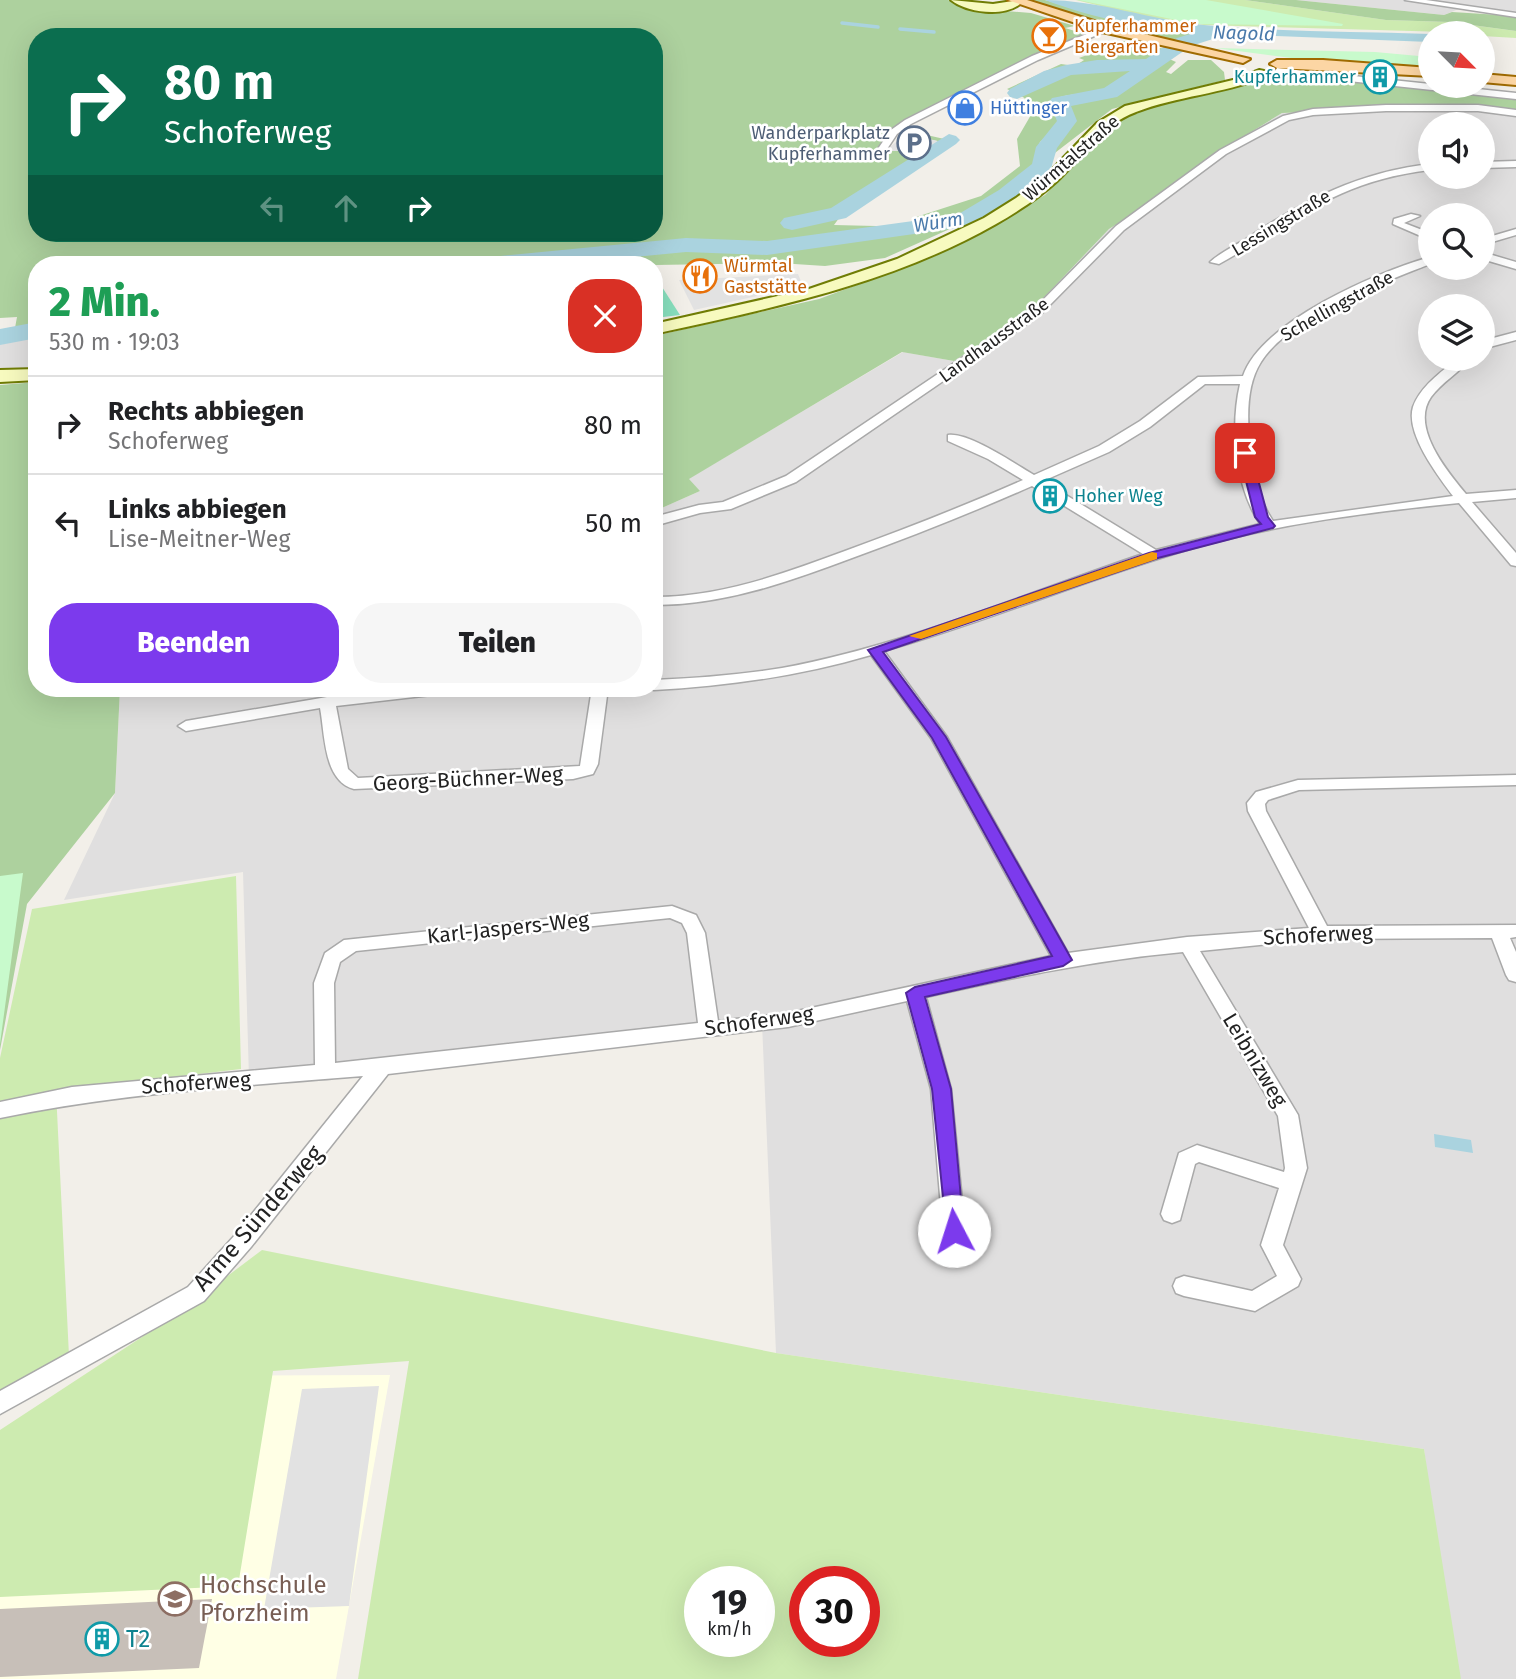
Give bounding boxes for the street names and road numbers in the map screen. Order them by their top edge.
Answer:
street label: Würmtalstraße [1018,110,1124,206]
street label: Lessingstraße [1228,185,1334,261]
street label: Schellingstraße [1277,266,1397,346]
street label: Landhausstraße [935,293,1053,387]
street label: Georg-Büchner-Weg [372,761,564,797]
street label: Karl-Jaspers-Weg [426,907,590,949]
street label: Schoferweg [1262,919,1374,951]
street label: Schoferweg [703,1000,815,1042]
street label: Leibnizweg [1217,1008,1293,1112]
street label: Schoferweg [140,1066,252,1100]
street label: Arme Sünderweg [187,1139,329,1296]

